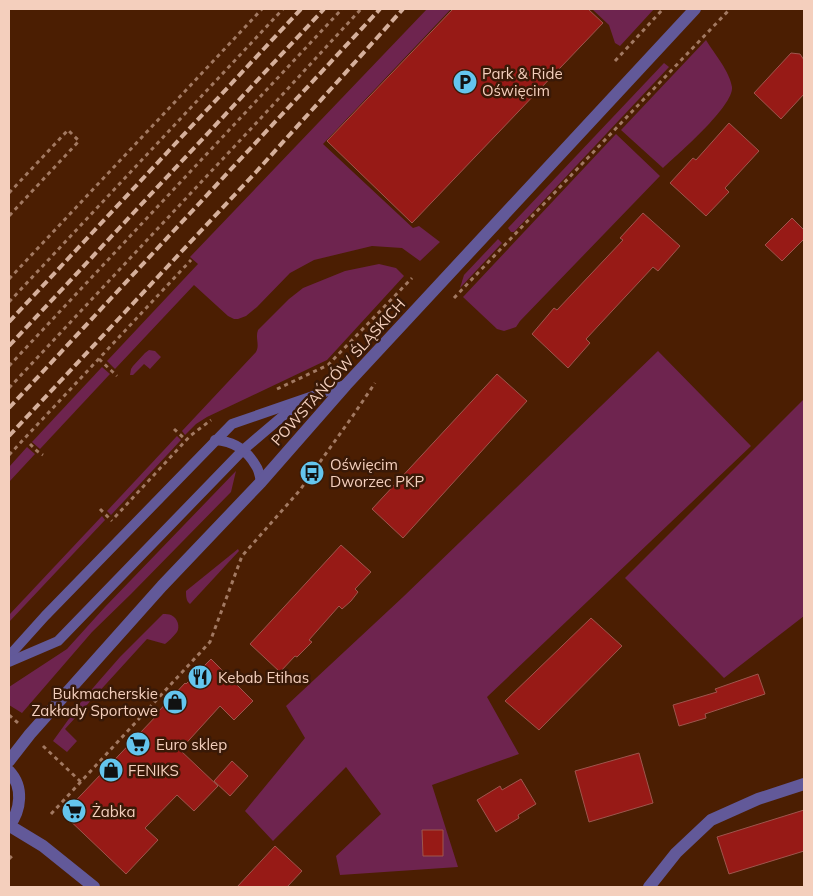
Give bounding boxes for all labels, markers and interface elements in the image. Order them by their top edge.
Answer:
place label: Park & Ride Oświęcim [482,64,563,100]
parking icon: Park & Ride Oświęcim [452,69,478,95]
street label: POWSTAŃCÓW ŚLĄSKICH [267,295,409,449]
place label: Oświęcim Dworzec PKP [330,455,425,491]
bus stop icon: Oświęcim Dworzec PKP [299,460,325,486]
restaurant icon: Kebab Etihas [187,664,213,690]
place label: Kebab Etihas [218,668,309,687]
place label: Bukmacherskie Zakłady Sportowe [32,684,158,720]
shop icon: Bukmacherskie Zakłady Sportowe [162,689,188,715]
supermarket icon: Euro sklep [125,731,151,757]
place label: Euro sklep [156,735,227,754]
shop icon: FENIKS [98,757,124,783]
place label: FENIKS [128,761,179,780]
supermarket icon: Żabka [61,798,87,824]
place label: Żabka [92,802,135,821]

